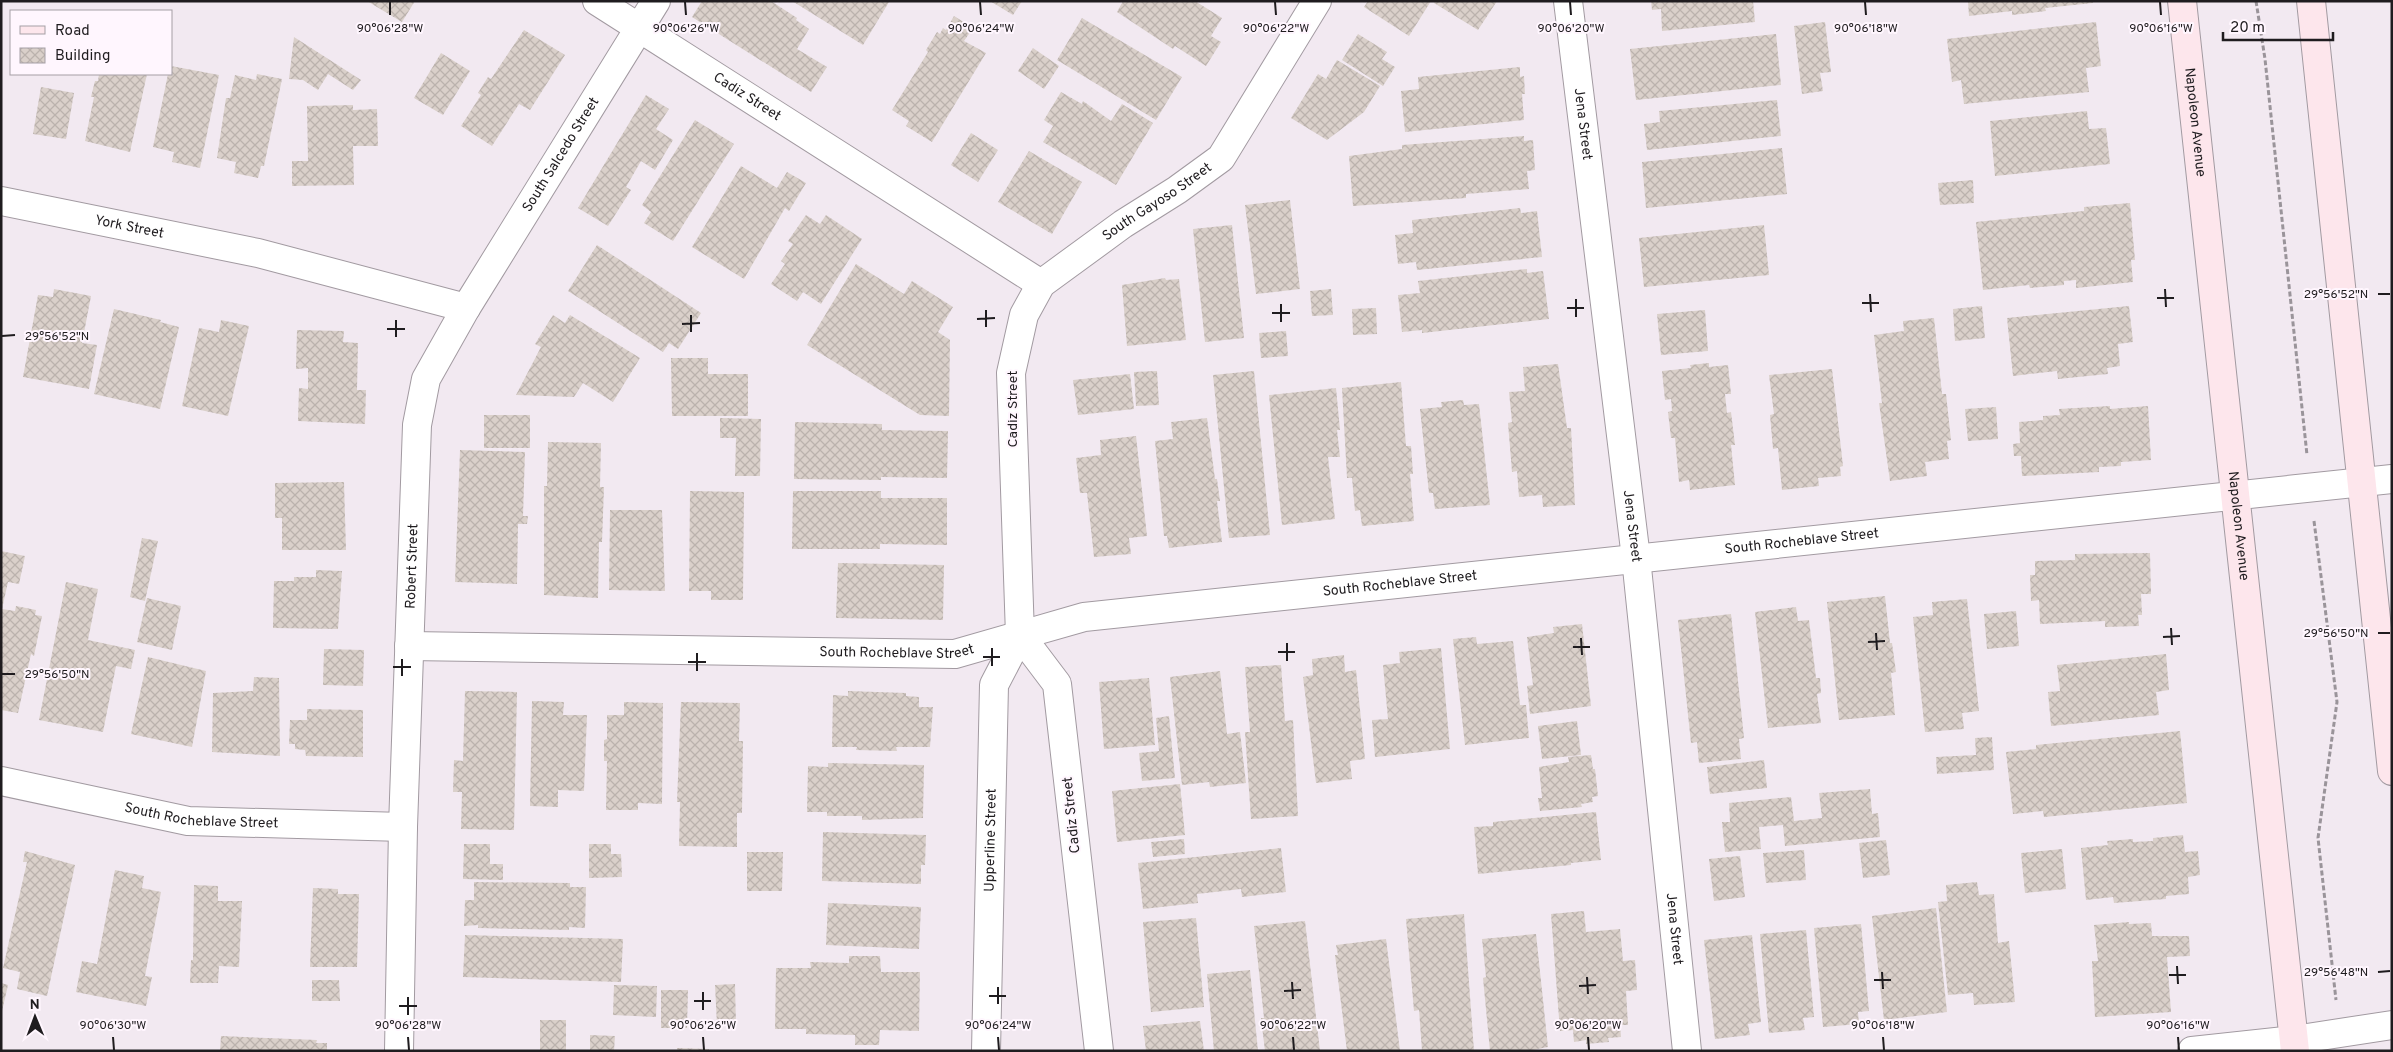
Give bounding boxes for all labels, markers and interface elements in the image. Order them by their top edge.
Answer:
legend [10,10,172,75]
scale bar [2223,10,2333,42]
text: 20 m [2230,19,2265,38]
text: 90°06'28"W [357,21,423,37]
text: 90°06'26"W [653,21,719,37]
text: 90°06'24"W [948,21,1014,37]
text: 90°06'22"W [1243,21,1309,37]
text: 90°06'20"W [1537,21,1605,37]
text: 90°06'18"W [1834,21,1898,37]
text: 90°06'16"W [2129,21,2193,37]
text: Road [55,22,90,41]
text: Building [55,47,110,66]
street label: Napoleon Avenue [2181,67,2209,178]
street label: Cadiz Street [710,69,784,125]
street label: Jena Street [1570,87,1596,161]
street label: South Salcedo Street [519,94,603,215]
street label: South Gayoso Street [1099,159,1215,245]
street label: York Street [93,212,165,242]
text: 29°56'52"N [2304,287,2368,303]
text: 29°56'52"N [25,329,89,345]
street label: Cadiz Street [1005,371,1022,447]
street label: Napoleon Avenue [2224,471,2253,581]
street label: Jena Street [1619,489,1645,563]
street label: Robert Street [402,523,422,609]
street label: South Rocheblave Street [1724,525,1880,558]
street label: South Rocheblave Street [1322,567,1478,600]
text: 29°56'50"N [2303,626,2369,642]
street label: South Rocheblave Street [819,640,976,662]
text: 29°56'50"N [24,667,90,683]
street label: Cadiz Street [1060,776,1084,854]
street label: Upperline Street [981,788,1000,892]
street label: South Rocheblave Street [123,799,279,832]
street label: Jena Street [1662,892,1687,966]
text: 29°56'48"N [2304,965,2368,981]
north arrow [10,992,60,1042]
text: N [30,997,40,1014]
text: 90°06'30"W [80,1018,146,1034]
text: 90°06'28"W [375,1018,441,1034]
text: 90°06'26"W [670,1018,736,1034]
text: 90°06'24"W [965,1018,1031,1034]
text: 90°06'22"W [1260,1018,1326,1034]
text: 90°06'20"W [1554,1018,1622,1034]
text: 90°06'18"W [1851,1018,1915,1034]
text: 90°06'16"W [2146,1018,2210,1034]

